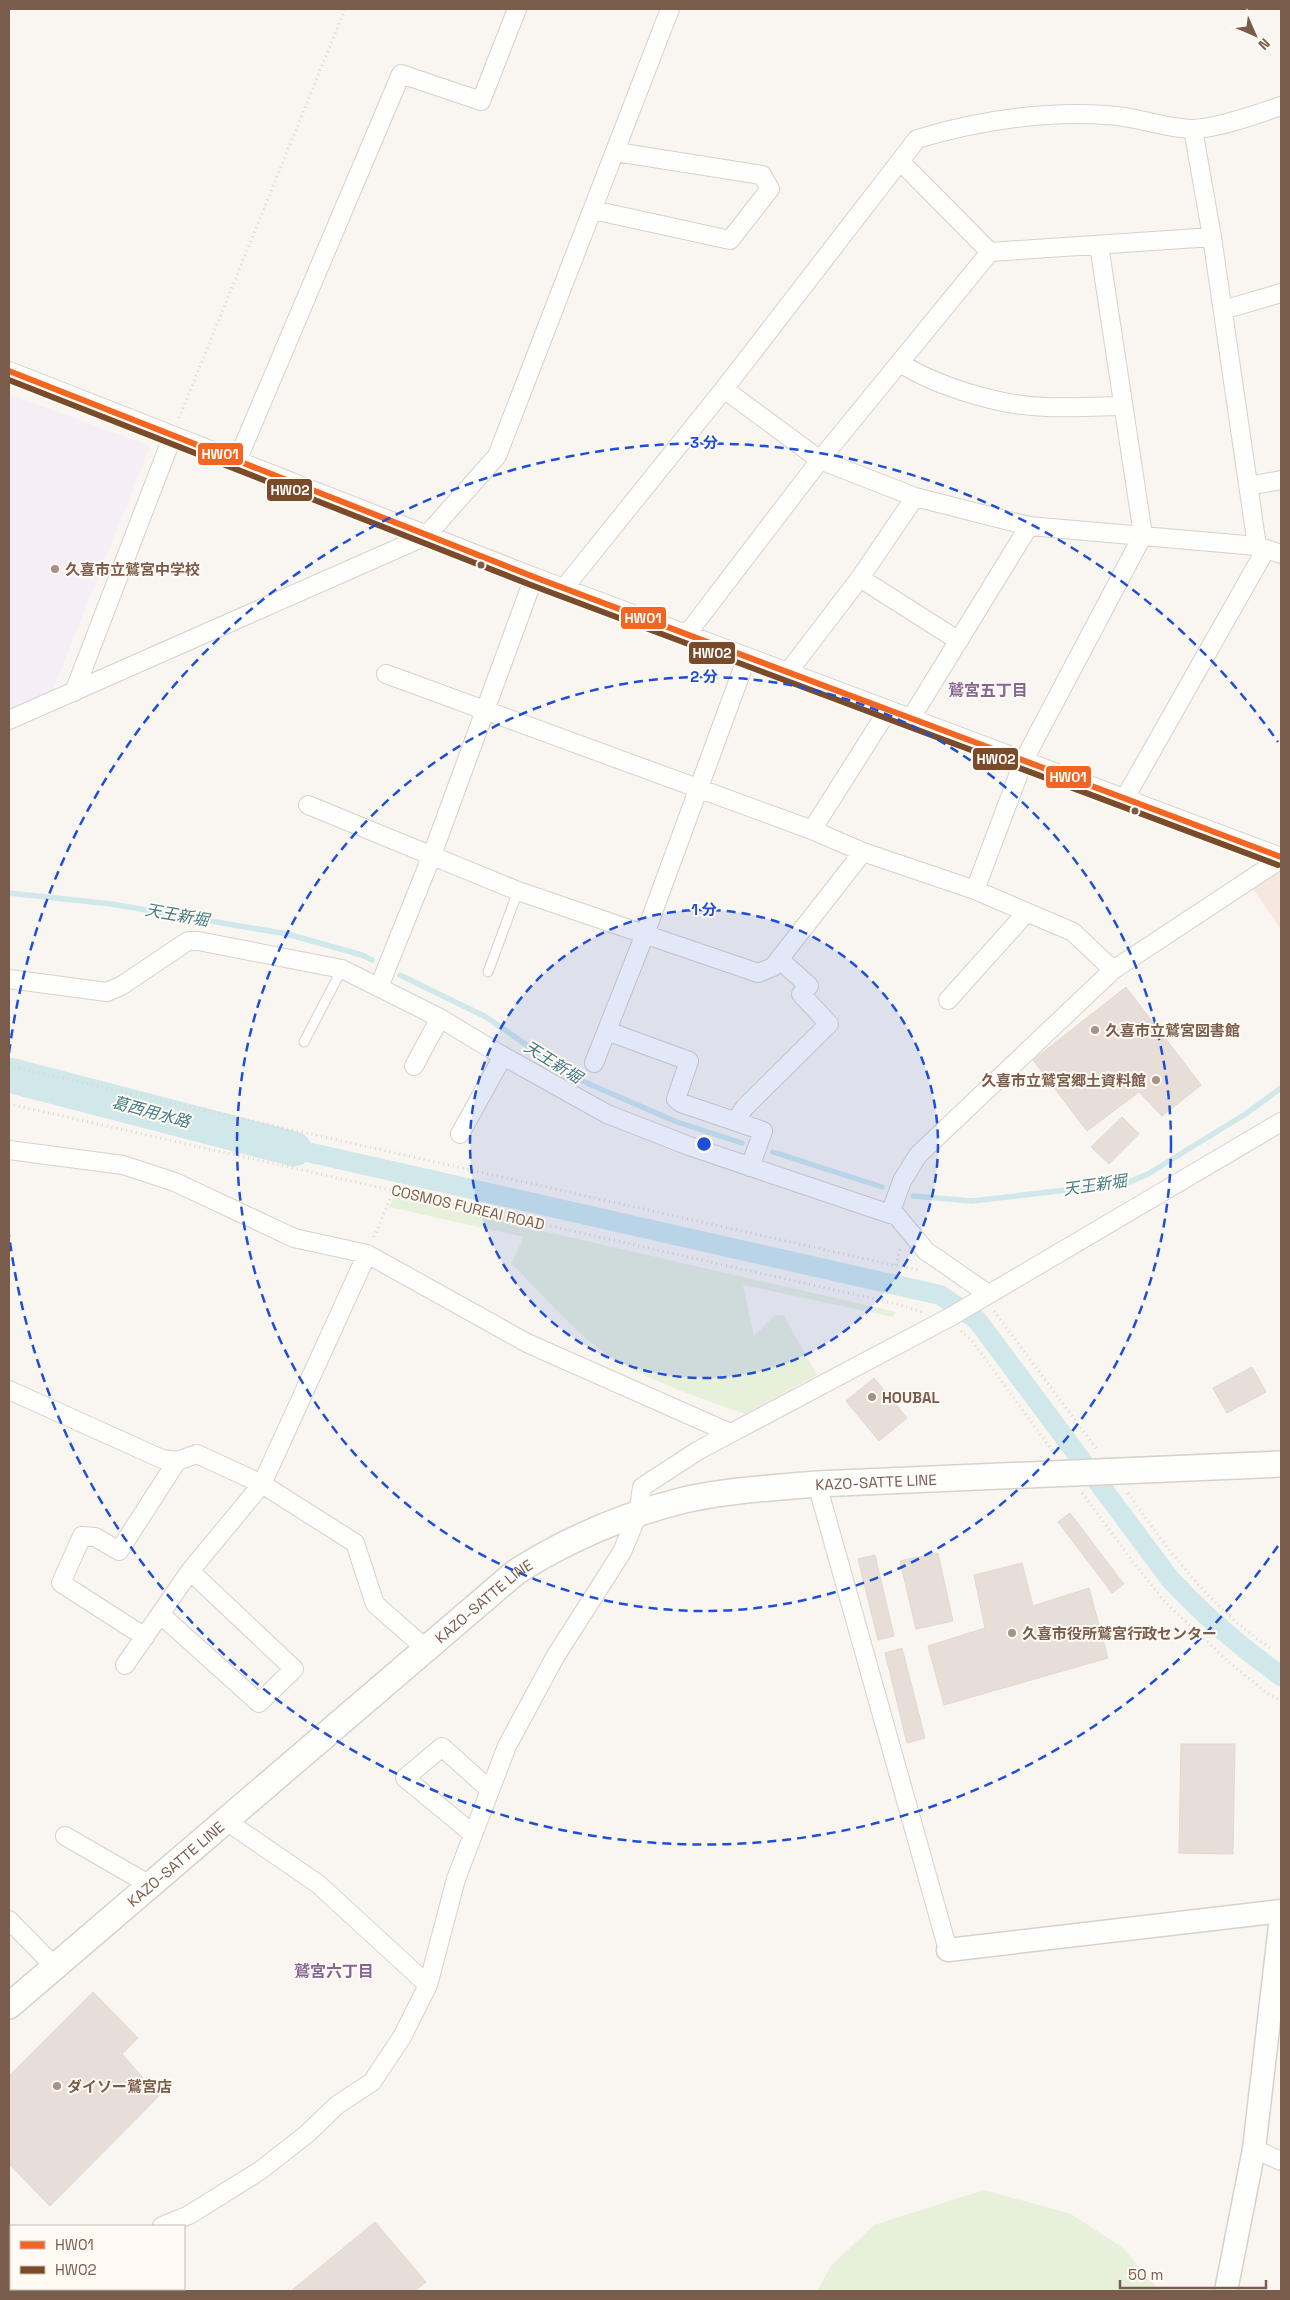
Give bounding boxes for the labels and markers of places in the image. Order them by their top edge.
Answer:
place label: 久喜市立鷲宮中学校 [65,560,200,579]
unlabelled marker [476,560,486,570]
marker: 久喜市立鷲宮中学校 [49,563,61,575]
unlabelled marker [1130,806,1140,816]
place label: 久喜市立鷲宮図書館 [1105,1021,1240,1040]
marker: 久喜市立鷲宮図書館 [1089,1024,1101,1036]
place label: 久喜市立鷲宮郷土資料館 [981,1071,1146,1090]
marker: 久喜市立鷲宮郷土資料館 [1150,1074,1162,1086]
centre of rings [695,1135,713,1153]
place label: HOUBAL [882,1388,940,1407]
marker: HOUBAL [866,1391,878,1403]
place label: 久喜市役所鷲宮行政センター [1022,1624,1217,1643]
marker: 久喜市役所鷲宮行政センター [1006,1627,1018,1639]
place label: ダイソー鷲宮店 [67,2077,172,2096]
marker: ダイソー鷲宮店 [51,2080,63,2092]

